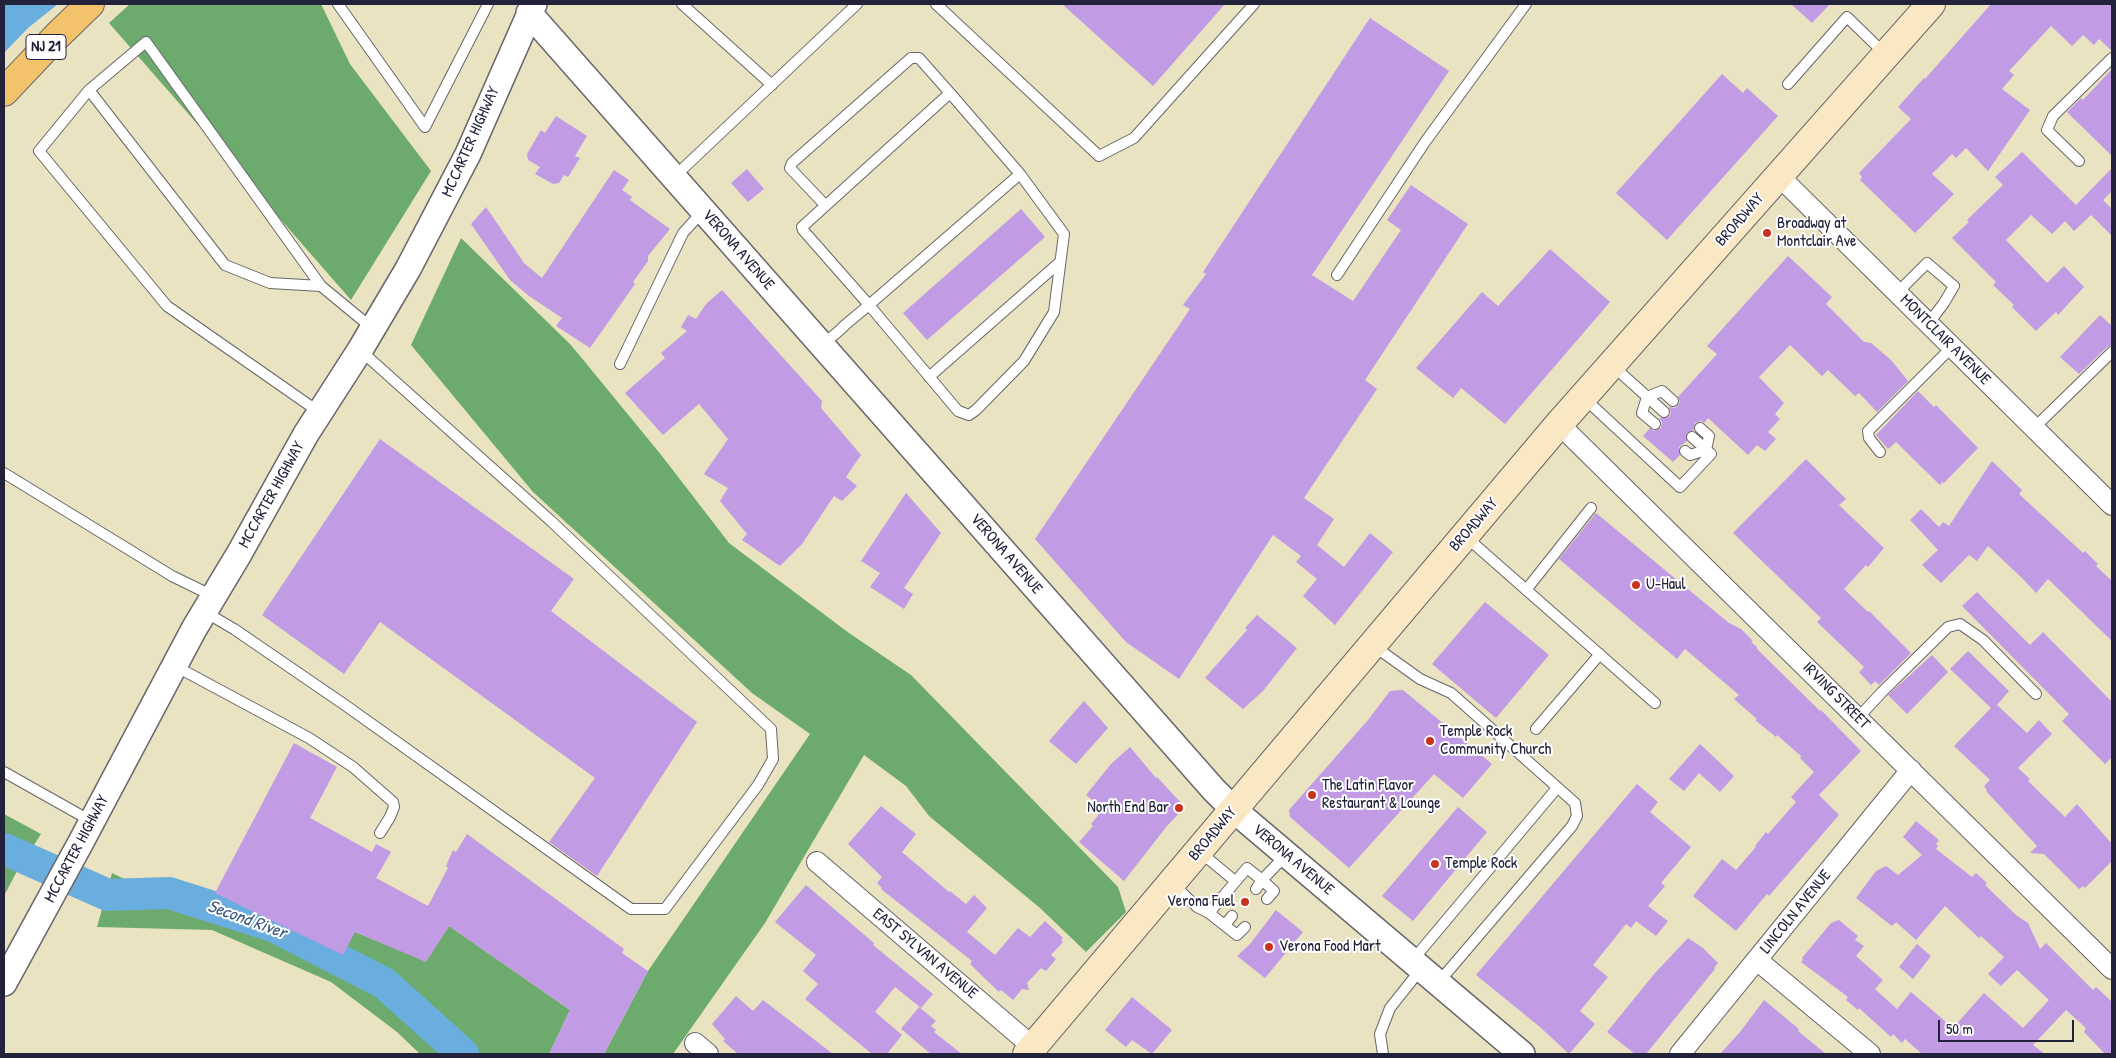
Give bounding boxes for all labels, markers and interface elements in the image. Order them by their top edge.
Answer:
road number: NJ 21 [26,34,66,60]
street label: MCCARTER HIGHWAY [438,84,504,200]
street label: BROADWAY [1712,189,1768,251]
street label: VERONA AVENUE [698,206,778,294]
place label: Broadway at Montclair Ave [1777,214,1856,252]
marker: Broadway at Montclair Ave [1761,227,1773,239]
street label: MONTCLAIR AVENUE [1896,291,1994,389]
street label: MCCARTER HIGHWAY [235,438,309,552]
street label: BROADWAY [1446,494,1502,556]
street label: VERONA AVENUE [966,510,1046,598]
place label: U-Haul [1646,575,1686,595]
marker: U-Haul [1630,579,1642,591]
street label: IRVING STREET [1798,658,1874,734]
place label: Temple Rock Community Church [1440,722,1551,760]
marker: Temple Rock Community Church [1424,735,1436,747]
place label: The Latin Flavor Restaurant & Lounge [1322,776,1440,814]
marker: The Latin Flavor Restaurant & Lounge [1306,789,1318,801]
street label: MCCARTER HIGHWAY [41,792,113,906]
place label: North End Bar [1087,798,1169,818]
marker: North End Bar [1173,802,1185,814]
street label: BROADWAY [1185,803,1241,865]
street label: VERONA AVENUE [1248,820,1338,900]
place label: Temple Rock [1445,854,1517,874]
marker: Temple Rock [1429,858,1441,870]
street label: LINCOLN AVENUE [1756,866,1836,958]
place label: Verona Fuel [1167,892,1235,912]
water label: Second River [205,896,289,944]
marker: Verona Fuel [1239,896,1251,908]
street label: EAST SYLVAN AVENUE [869,905,981,1003]
place label: Verona Food Mart [1279,937,1380,957]
marker: Verona Food Mart [1263,941,1275,953]
scale bar [1941,1010,2077,1042]
text: 50 m [1946,1018,1973,1039]

